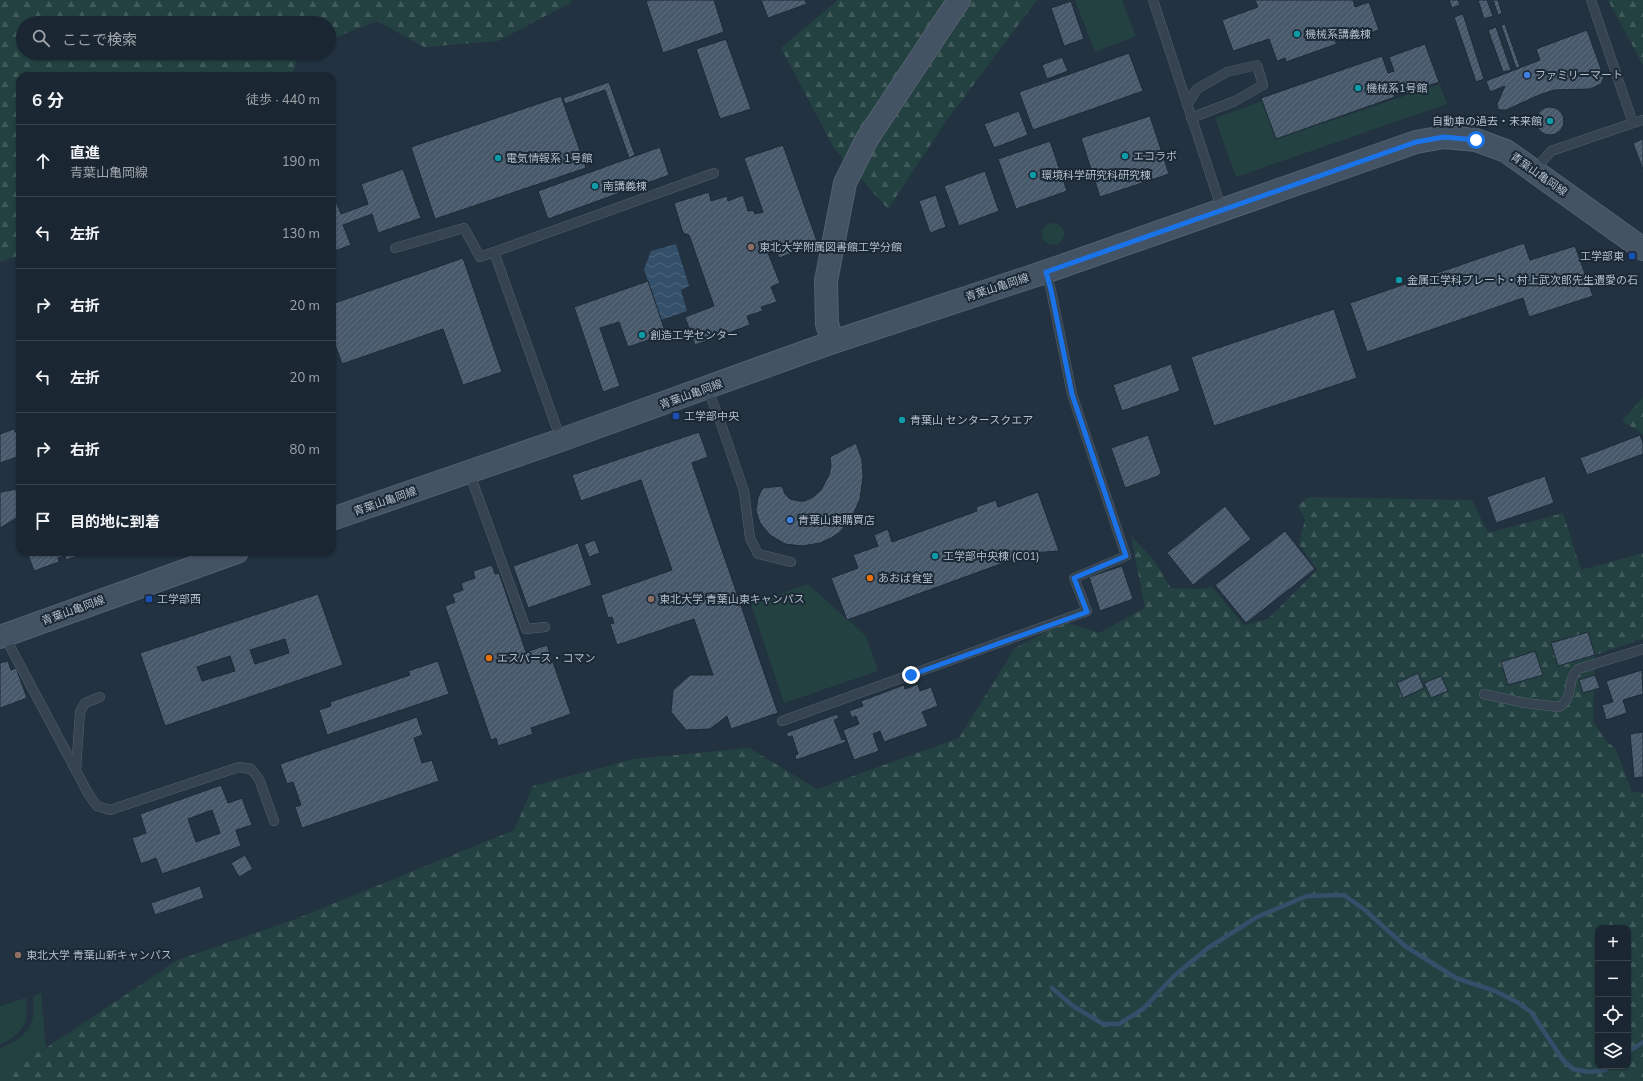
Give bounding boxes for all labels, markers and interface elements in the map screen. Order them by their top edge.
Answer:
search box [16,16,336,60]
icon: search [30,27,52,49]
place label: 機械系講義棟 [1305,27,1371,41]
marker: 機械系講義棟 [1292,29,1302,39]
text: ここで検索 [62,30,137,49]
place label: ファミリーマート [1535,68,1623,82]
marker: ファミリーマート [1522,70,1532,80]
place label: 機械系1号館 [1366,81,1428,95]
marker: 機械系1号館 [1353,83,1363,93]
text: 6 分 [32,89,64,110]
text: 徒歩 · 440 m [246,91,320,107]
place label: 自動車の過去・未来館 [1432,114,1542,128]
marker: 自動車の過去・未来館 [1545,116,1555,126]
route start [1467,131,1485,149]
text: 直進 [70,143,100,162]
place label: エコラボ [1133,149,1177,163]
street label: 青葉山亀岡線 [1508,149,1570,199]
icon: ahead [32,150,54,172]
place label: 電気情報系 1号館 [506,151,592,165]
marker: エコラボ [1120,151,1130,161]
text: 190 m [282,153,320,169]
marker: 電気情報系 1号館 [493,153,503,163]
text: 青葉山亀岡線 [70,164,148,180]
place label: 環境科学研究科研究棟 [1041,168,1151,182]
marker: 環境科学研究科研究棟 [1028,170,1038,180]
place label: 南講義棟 [603,179,647,193]
marker: 南講義棟 [590,181,600,191]
icon: left [32,222,54,244]
text: 左折 [70,224,100,243]
text: 130 m [282,225,320,241]
place label: 東北大学附属図書館工学分館 [759,240,902,254]
marker: 東北大学附属図書館工学分館 [746,242,756,252]
place label: 工学部東 [1580,249,1624,263]
marker: 工学部東 [1627,251,1637,261]
street label: 青葉山亀岡線 [963,270,1031,304]
place label: 金属工学科プレート・村上武次郎先生遺愛の石 [1407,273,1638,287]
marker: 金属工学科プレート・村上武次郎先生遺愛の石 [1394,275,1404,285]
icon: right [32,294,54,316]
text: 右折 [70,296,100,315]
text: 20 m [290,297,320,313]
place label: 創造工学センター [650,328,738,342]
marker: 創造工学センター [637,330,647,340]
icon: left [32,366,54,388]
text: 左折 [70,368,100,387]
text: 20 m [290,369,320,385]
street label: 青葉山亀岡線 [658,376,724,412]
place label: 工学部中央 [684,409,740,423]
marker: 工学部中央 [671,411,681,421]
place label: 青葉山 センタースクエア [910,413,1033,427]
marker: 青葉山 センタースクエア [897,415,907,425]
icon: right [32,438,54,460]
text: 右折 [70,440,100,459]
text: 80 m [290,441,320,457]
street label: 青葉山亀岡線 [352,484,418,518]
icon: arrive [32,510,54,532]
text: 目的地に到着 [70,512,160,531]
place label: 青葉山東購買店 [798,513,875,527]
marker: 青葉山東購買店 [785,515,795,525]
place label: 工学部中央棟 (C01) [943,549,1040,563]
marker: 工学部中央棟 (C01) [930,551,940,561]
place label: あおば食堂 [878,571,933,585]
marker: あおば食堂 [865,573,875,583]
street label: 青葉山亀岡線 [40,592,106,628]
place label: 工学部西 [157,592,201,606]
place label: 東北大学 青葉山東キャンパス [659,592,805,606]
marker: 工学部西 [144,594,154,604]
marker: 東北大学 青葉山東キャンパス [646,594,656,604]
place label: エスパース・コマン [497,651,595,665]
marker: エスパース・コマン [484,653,494,663]
route end [902,666,920,684]
map controls [1595,925,1631,1069]
button: + [1595,925,1631,961]
place label: 東北大学 青葉山新キャンパス [26,948,172,962]
marker: 東北大学 青葉山新キャンパス [13,950,23,960]
button: − [1595,961,1631,997]
button: locate [1595,997,1631,1033]
button: layers [1595,1033,1631,1069]

